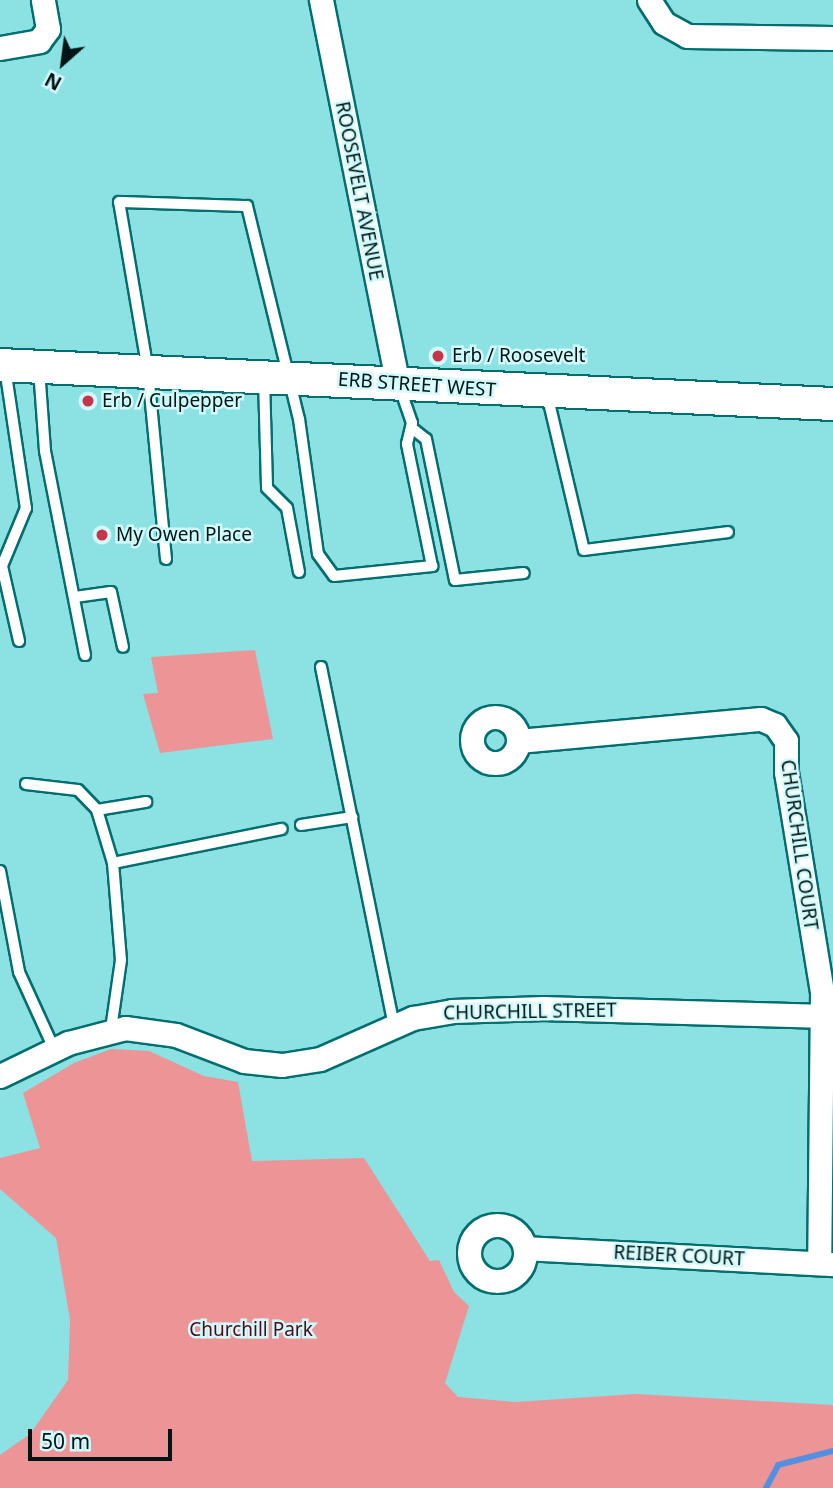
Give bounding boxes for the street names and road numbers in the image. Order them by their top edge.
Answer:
street label: ROOSEVELT AVENUE [330,100,388,282]
street label: ERB STREET WEST [337,368,497,402]
street label: CHURCHILL COURT [776,758,822,932]
street label: CHURCHILL STREET [443,999,617,1025]
street label: REIBER COURT [613,1241,745,1271]

